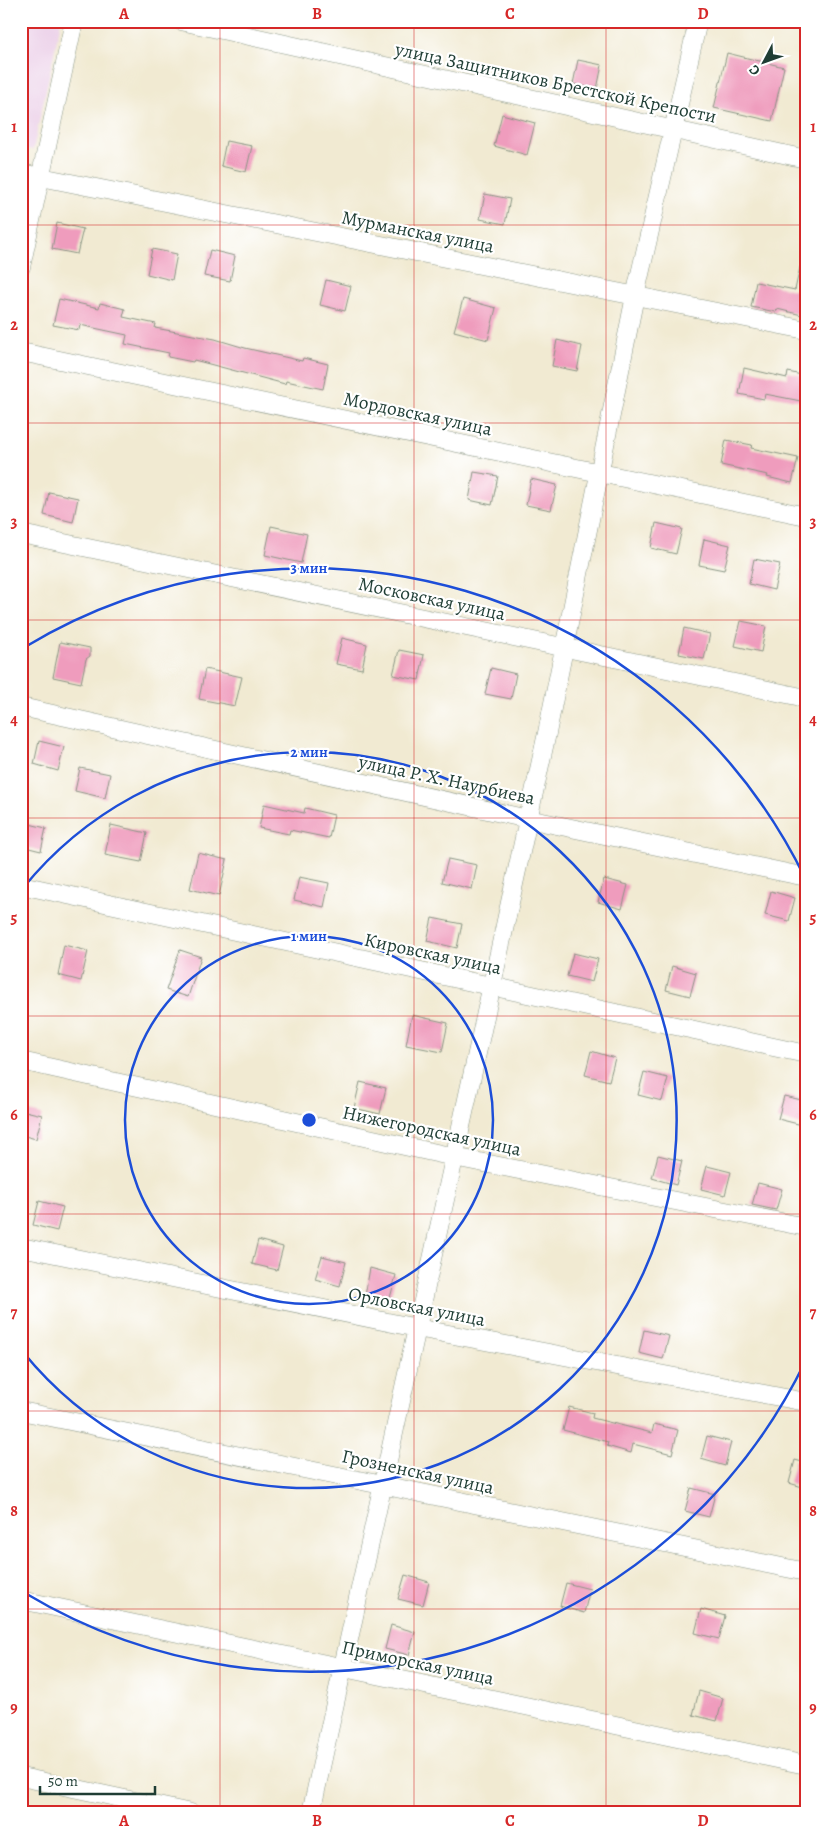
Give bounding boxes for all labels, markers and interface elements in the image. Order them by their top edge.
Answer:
text: A [118,3,130,25]
text: B [312,3,322,25]
text: C [505,3,515,25]
text: D [697,3,709,25]
street label: улица Защитников Брестской Крепости [392,36,719,130]
north arrow [740,38,790,88]
text: С [744,60,765,80]
text: 1 [11,116,17,138]
text: 1 [810,116,816,138]
street label: Мурманская улица [339,204,496,260]
text: 2 [10,314,18,336]
text: 2 [809,314,817,336]
street label: Мордовская улица [341,386,495,442]
text: 3 [11,511,18,533]
text: 3 [810,511,817,533]
text: 3 мин [291,558,328,578]
street label: Московская улица [356,571,508,627]
text: 4 [10,709,18,731]
text: 4 [809,709,817,731]
text: 2 мин [290,742,328,762]
street label: улица Р. Х. Наурбиева [355,748,538,811]
text: 5 [11,907,18,929]
text: 5 [810,907,817,929]
text: 1 мин [291,926,327,946]
street label: Кировская улица [362,927,504,981]
street label: Нижегородская улица [340,1099,524,1163]
text: 6 [10,1104,18,1126]
text: 6 [809,1104,817,1126]
centre of rings [300,1111,318,1129]
street label: Орловская улица [346,1281,488,1333]
text: 7 [11,1302,18,1324]
text: 7 [810,1302,817,1324]
street label: Грозненская улица [339,1443,497,1501]
text: 8 [10,1500,18,1522]
text: 8 [809,1500,817,1522]
street label: Приморская улица [339,1634,496,1692]
text: 9 [10,1697,18,1719]
text: 9 [809,1697,817,1719]
scale bar [40,1764,155,1796]
text: 50 m [48,1771,78,1791]
text: A [118,1810,130,1832]
text: B [312,1810,322,1832]
text: C [505,1810,515,1832]
text: D [697,1810,709,1832]

